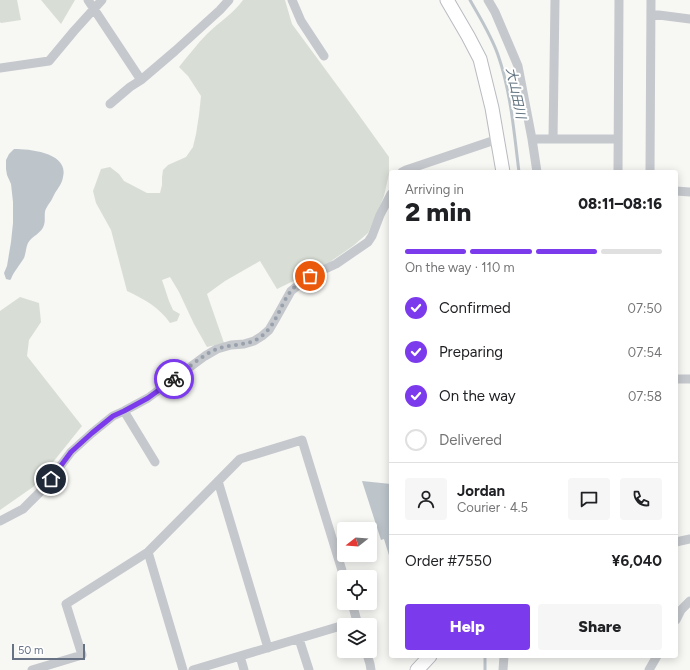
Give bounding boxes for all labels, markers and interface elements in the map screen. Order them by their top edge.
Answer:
water label: 大山田川 [503,66,529,122]
text: Arriving in [405,182,464,197]
text: 08:11–08:16 [578,195,662,213]
text: 2 min [405,196,471,228]
pin [293,259,327,293]
text: On the way · 110 m [405,260,515,275]
icon: bag [299,265,321,287]
icon: check [405,297,427,319]
text: Confirmed [439,299,511,317]
text: 07:50 [628,301,662,316]
icon: check [405,341,427,363]
text: Preparing [439,343,503,361]
text: 07:54 [628,345,662,360]
courier [154,359,194,399]
icon: bike [163,368,185,390]
icon: check [405,385,427,407]
text: On the way [439,387,516,405]
text: 07:58 [628,389,662,404]
text: Delivered [439,431,502,449]
pin [34,462,68,496]
icon: home [40,468,62,490]
button: person [405,478,447,520]
button: chat [568,478,610,520]
button: phone [620,478,662,520]
text: Jordan [457,482,505,500]
text: Courier · 4.5 [457,500,528,515]
north arrow [337,522,377,562]
map controls [337,522,377,658]
text: Order #7550 [405,552,492,570]
text: ¥6,040 [612,552,662,570]
button: locate [337,570,377,610]
button: Help [405,604,530,650]
button: Share [538,604,662,650]
button: layers [337,618,377,658]
scale bar [12,642,85,661]
text: 50 m [18,644,43,657]

